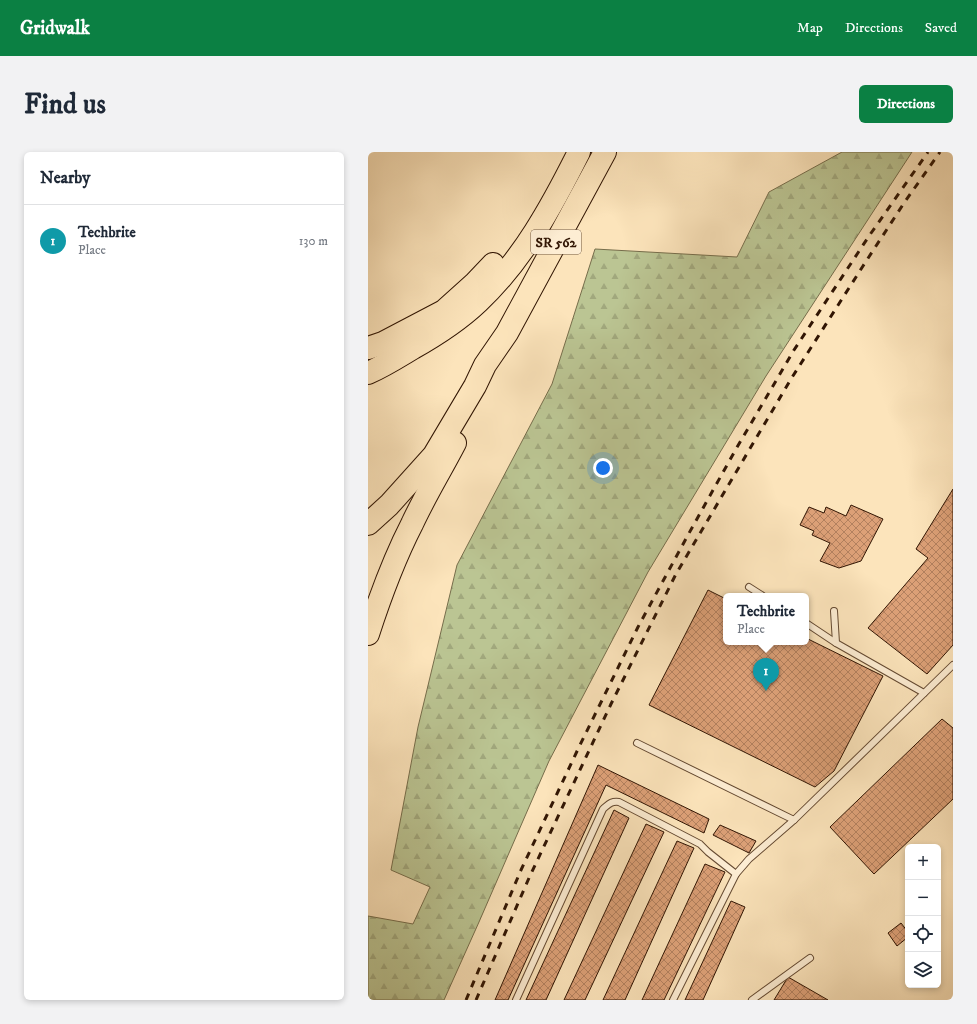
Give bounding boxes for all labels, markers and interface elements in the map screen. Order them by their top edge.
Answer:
text: Gridwalk [20,17,90,40]
text: Map [797,19,823,37]
text: Directions [845,19,903,37]
text: Saved [925,19,957,37]
button: Directions [859,85,953,123]
text: Find us [24,87,106,122]
text: Nearby [40,167,90,189]
text: Techbrite [78,223,136,242]
road number: SR 562 [531,230,581,254]
text: 1 [51,233,55,249]
text: 130 m [299,233,328,249]
text: Place [78,242,106,258]
your location [593,458,613,478]
popup [723,593,809,645]
text: Techbrite [737,602,795,621]
text: Place [737,621,765,637]
pin: 1 [753,658,779,691]
map controls [905,844,941,988]
button: + [905,844,941,880]
button: − [905,880,941,916]
button: locate [905,916,941,952]
button: layers [905,952,941,988]

